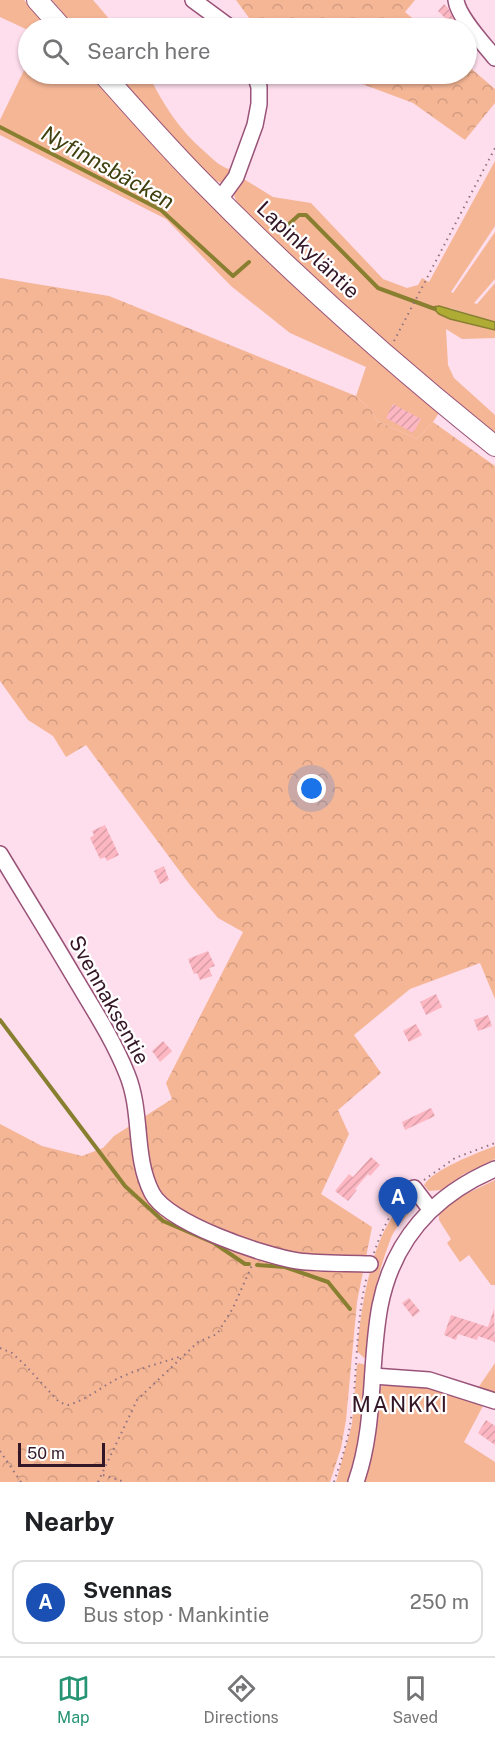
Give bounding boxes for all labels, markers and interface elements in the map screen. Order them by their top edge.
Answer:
search box [18,18,477,84]
icon: search [39,35,72,68]
text: Search here [87,38,211,64]
water label: Nyfinnsbäcken [37,120,179,214]
street label: Lapinkyläntie [252,196,365,304]
your location [297,774,326,803]
street label: Svennaksentie [64,931,155,1068]
pin: A [378,1178,418,1227]
district label: MANKKI [352,1391,448,1417]
scale bar [18,1440,105,1468]
text: 50 m [27,1444,65,1463]
text: Nearby [24,1506,114,1537]
text: Svennas [83,1577,172,1603]
text: A [38,1590,53,1614]
text: 250 m [410,1590,469,1614]
text: Bus stop · Mankintie [83,1603,269,1627]
tab: Map [57,1672,90,1727]
tab: Directions [204,1672,279,1727]
tab: Saved [392,1672,438,1727]

